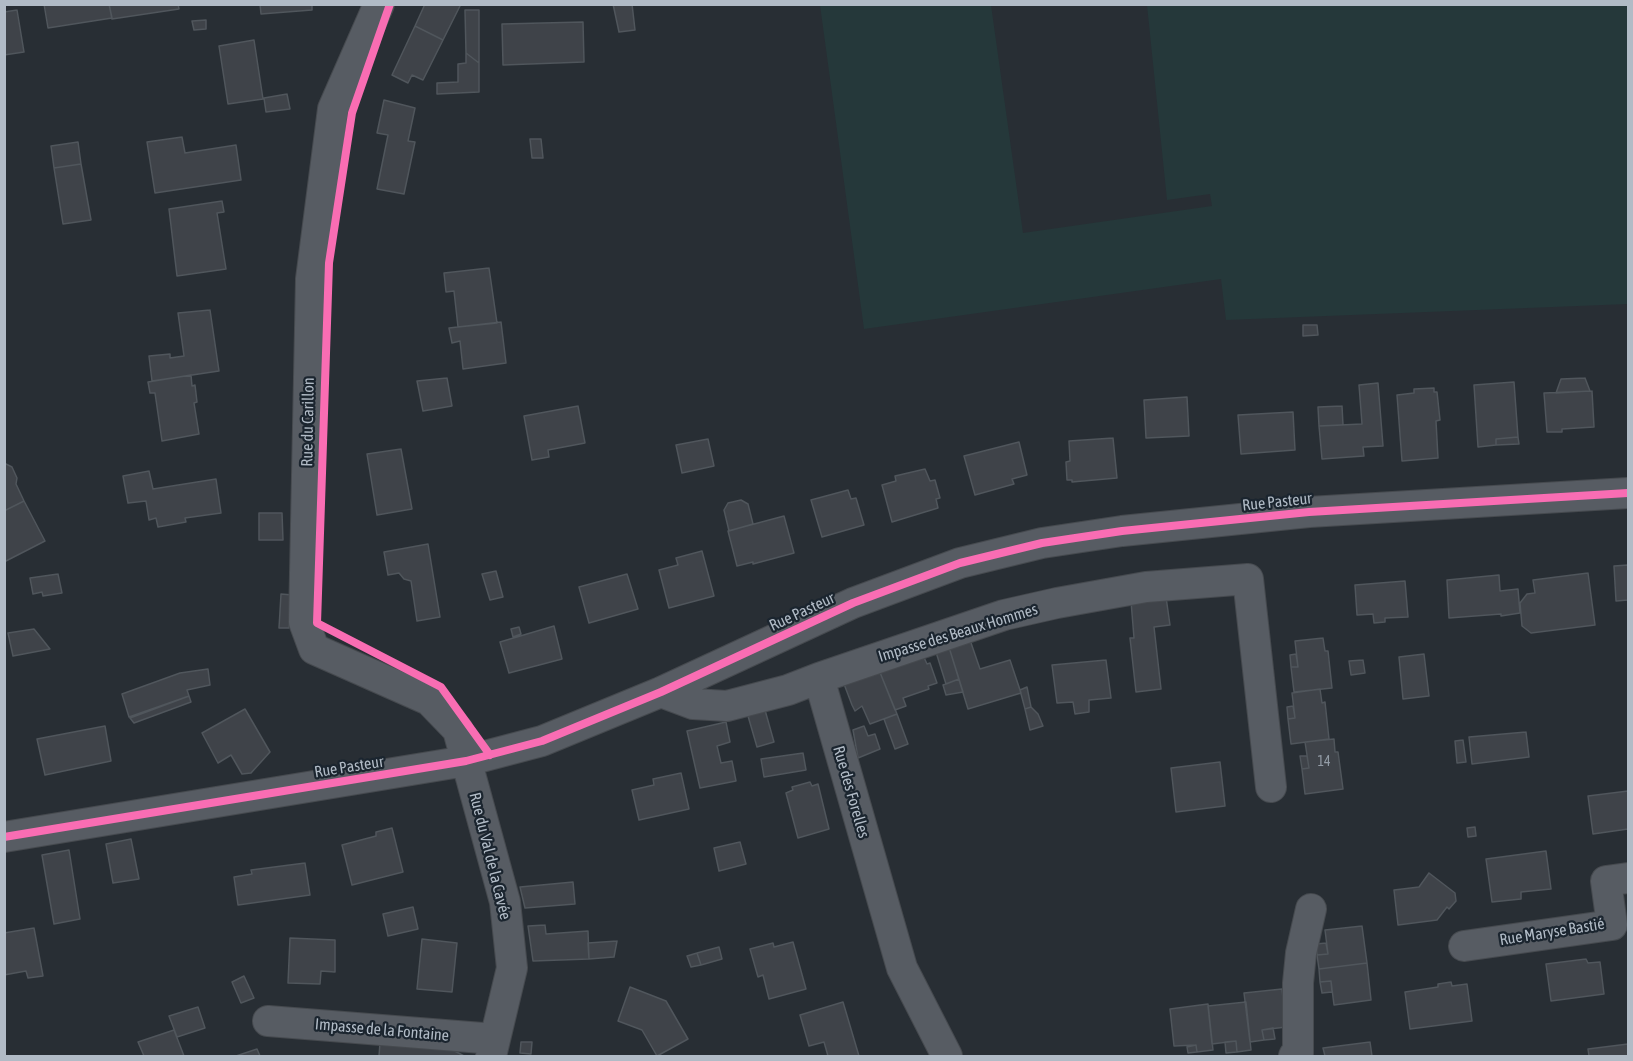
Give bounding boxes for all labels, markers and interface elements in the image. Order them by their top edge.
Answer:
street label: Rue du Carillon [298,377,318,467]
street label: Rue Pasteur [1241,489,1313,515]
street label: Rue Pasteur [766,589,838,635]
street label: Impasse des Beaux Hommes [876,600,1040,666]
street label: Rue des Forelles [829,744,873,840]
street label: Rue Pasteur [313,752,385,782]
house number: 14 [1317,754,1331,770]
street label: Rue du Val de la Cavée [465,790,515,922]
street label: Rue Maryse Bastié [1498,914,1606,950]
street label: Impasse de la Fontaine [314,1015,450,1045]

